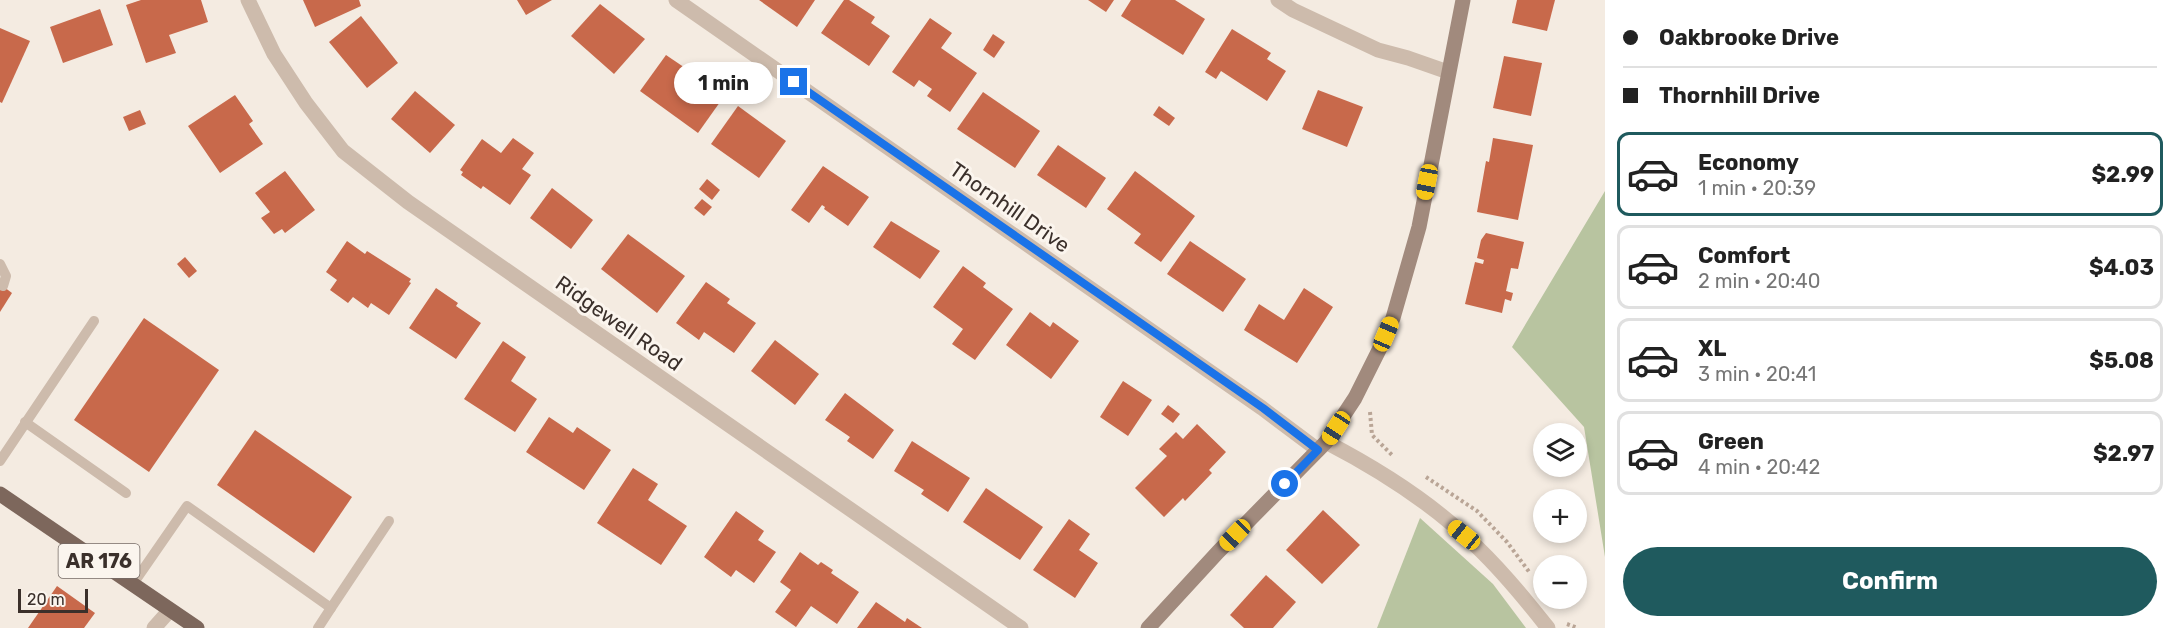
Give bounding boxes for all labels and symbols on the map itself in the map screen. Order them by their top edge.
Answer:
callout: 1 min [674,61,773,103]
route end [780,68,807,95]
street label: Thornhill Drive [945,156,1075,258]
car [1415,163,1439,201]
street label: Ridgewell Road [551,270,687,376]
car [1371,314,1401,354]
car [1319,408,1353,448]
route start [1271,470,1298,497]
car [1216,516,1254,554]
car [1444,517,1484,553]
road number: AR 176 [58,544,140,578]
scale bar [18,586,88,614]

